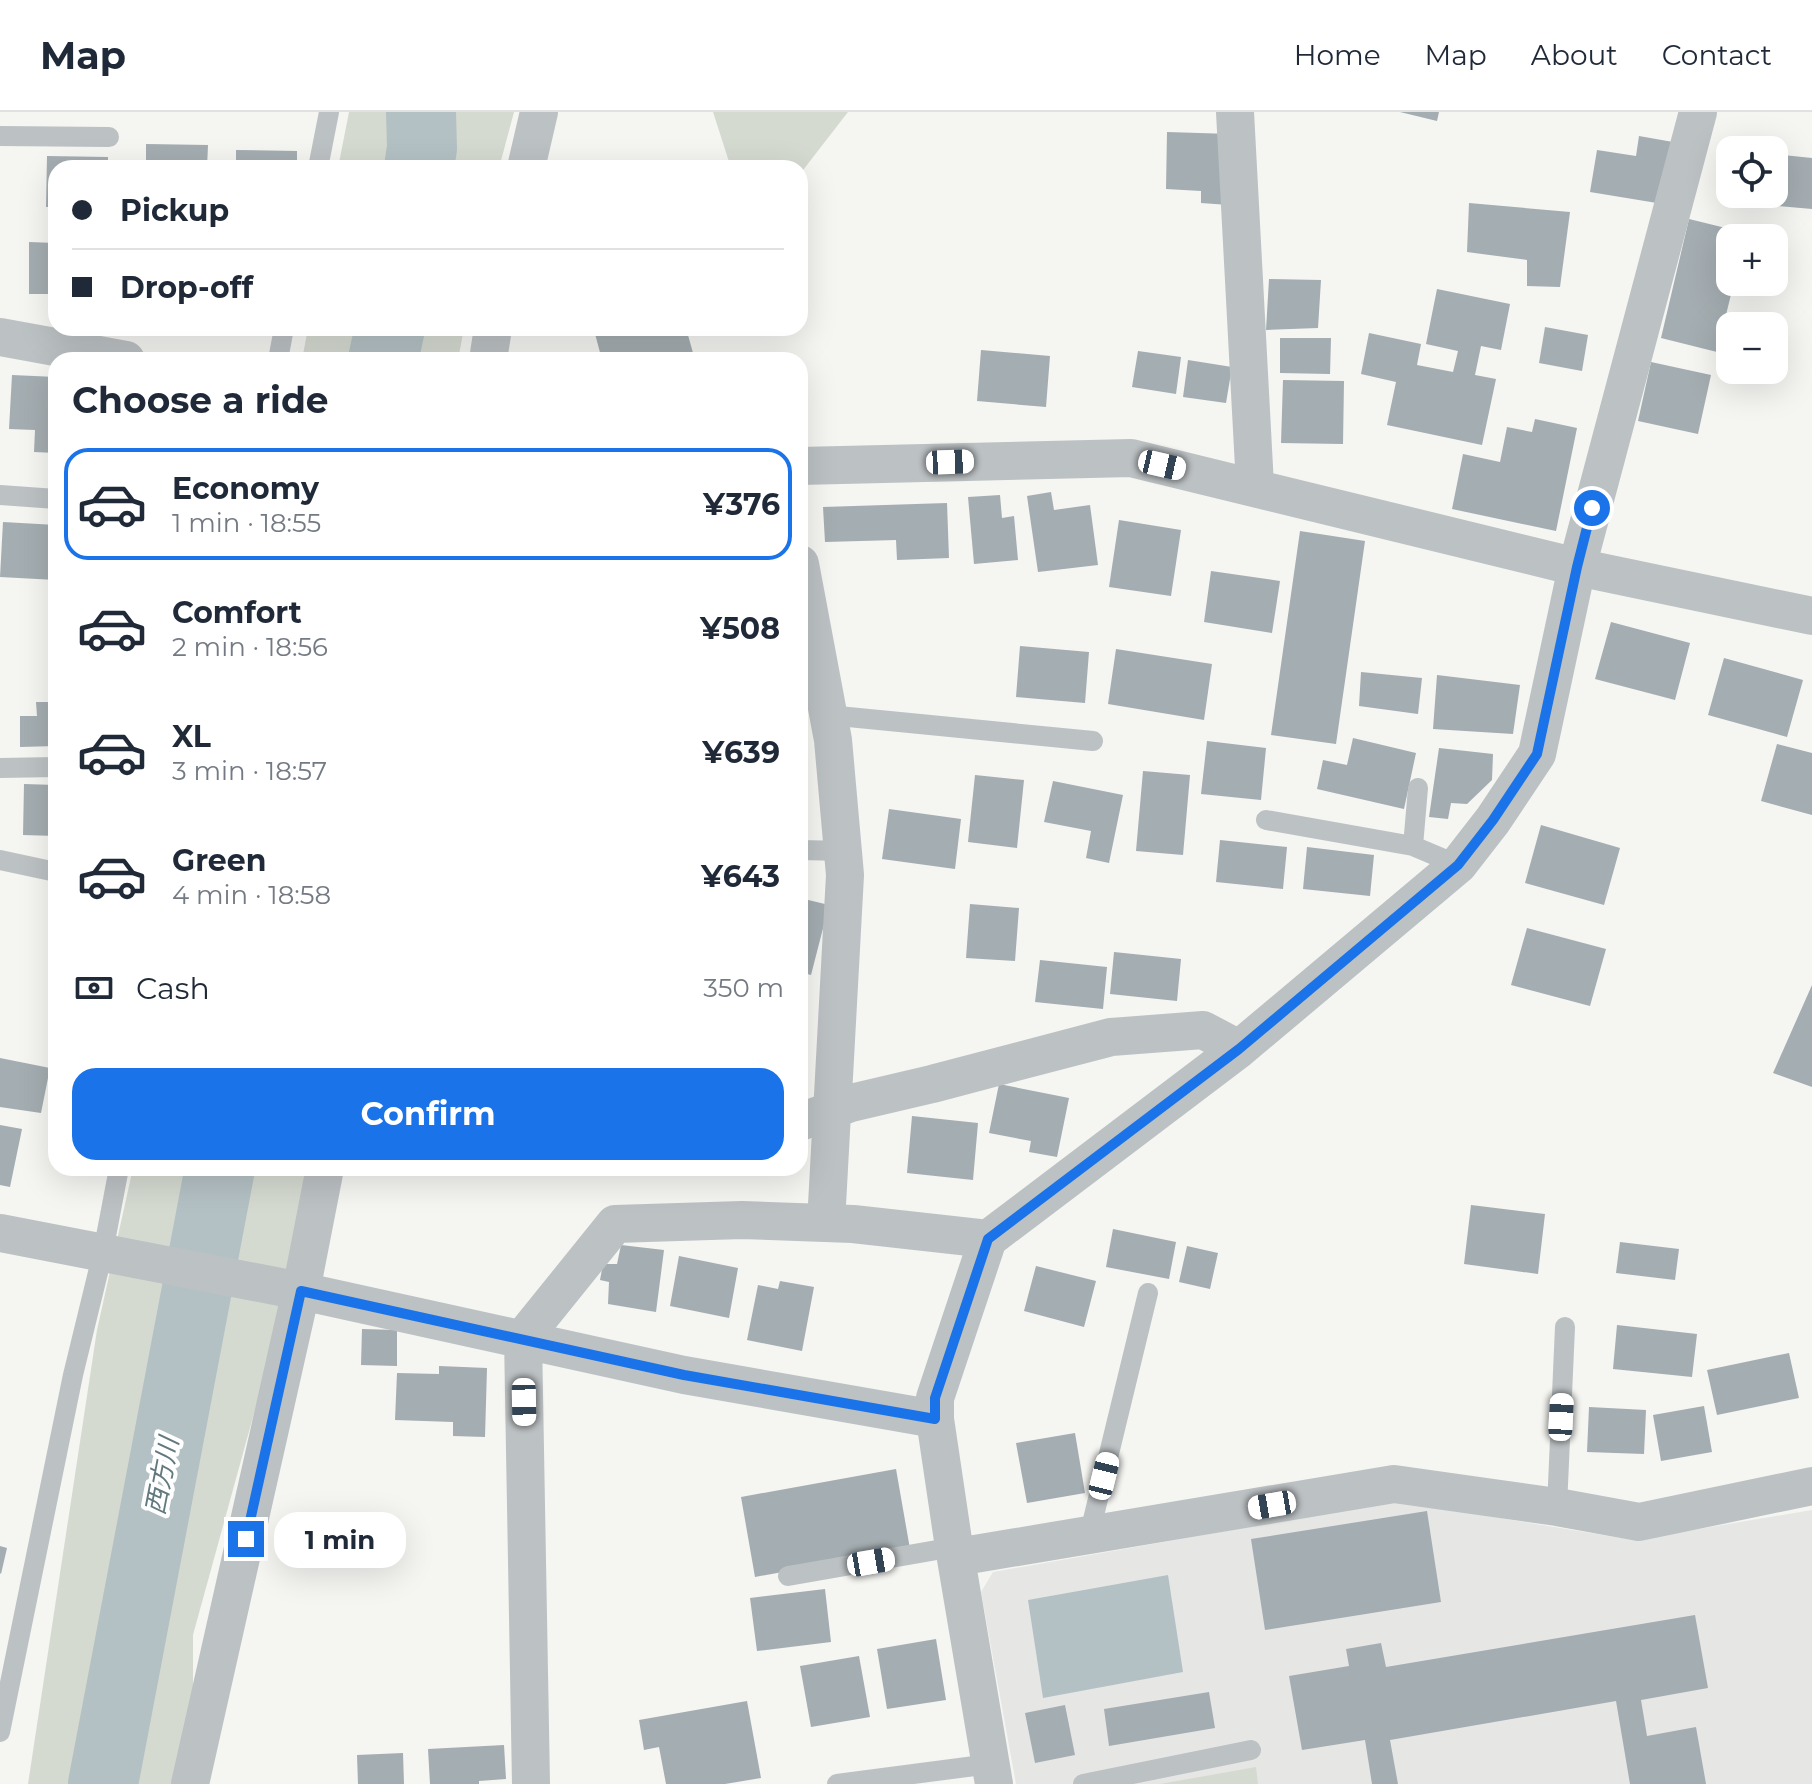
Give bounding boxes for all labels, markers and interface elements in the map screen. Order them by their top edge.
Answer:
text: Map [40,32,126,79]
text: Home [1294,38,1381,72]
text: Map [1425,38,1487,72]
text: About [1531,38,1618,72]
text: Contact [1662,38,1772,72]
map controls [1716,136,1788,384]
button: locate [1716,136,1788,208]
text: Pickup [120,192,229,229]
button: + [1716,224,1788,296]
text: Drop-off [120,269,253,306]
button: − [1716,312,1788,384]
text: Choose a ride [72,378,329,422]
car [1136,448,1188,482]
car [926,449,974,475]
icon: car [76,468,148,540]
text: Economy [172,470,319,507]
text: ¥376 [703,486,780,523]
route start [1574,490,1610,526]
text: 1 min · 18:55 [172,507,321,539]
icon: car [76,592,148,664]
text: Comfort [172,594,302,631]
text: ¥508 [700,610,780,647]
text: 2 min · 18:56 [172,631,328,663]
icon: car [76,716,148,788]
text: XL [172,718,211,755]
text: ¥639 [702,734,780,771]
text: 3 min · 18:57 [172,755,327,787]
icon: car [76,840,148,912]
text: Green [172,842,266,879]
text: ¥643 [701,858,780,895]
text: 4 min · 18:58 [172,879,331,911]
icon: cash [72,966,116,1010]
text: Cash [136,970,210,1007]
text: 350 m [703,972,784,1004]
button: Confirm [72,1068,784,1160]
car [512,1378,536,1426]
car [1548,1392,1574,1442]
water label: 西方川 [139,1432,186,1517]
car [1087,1450,1121,1502]
car [1246,1489,1298,1521]
callout: 1 min [274,1511,406,1567]
route end [228,1521,264,1557]
text: 1 min [305,1524,375,1556]
car [845,1546,897,1578]

